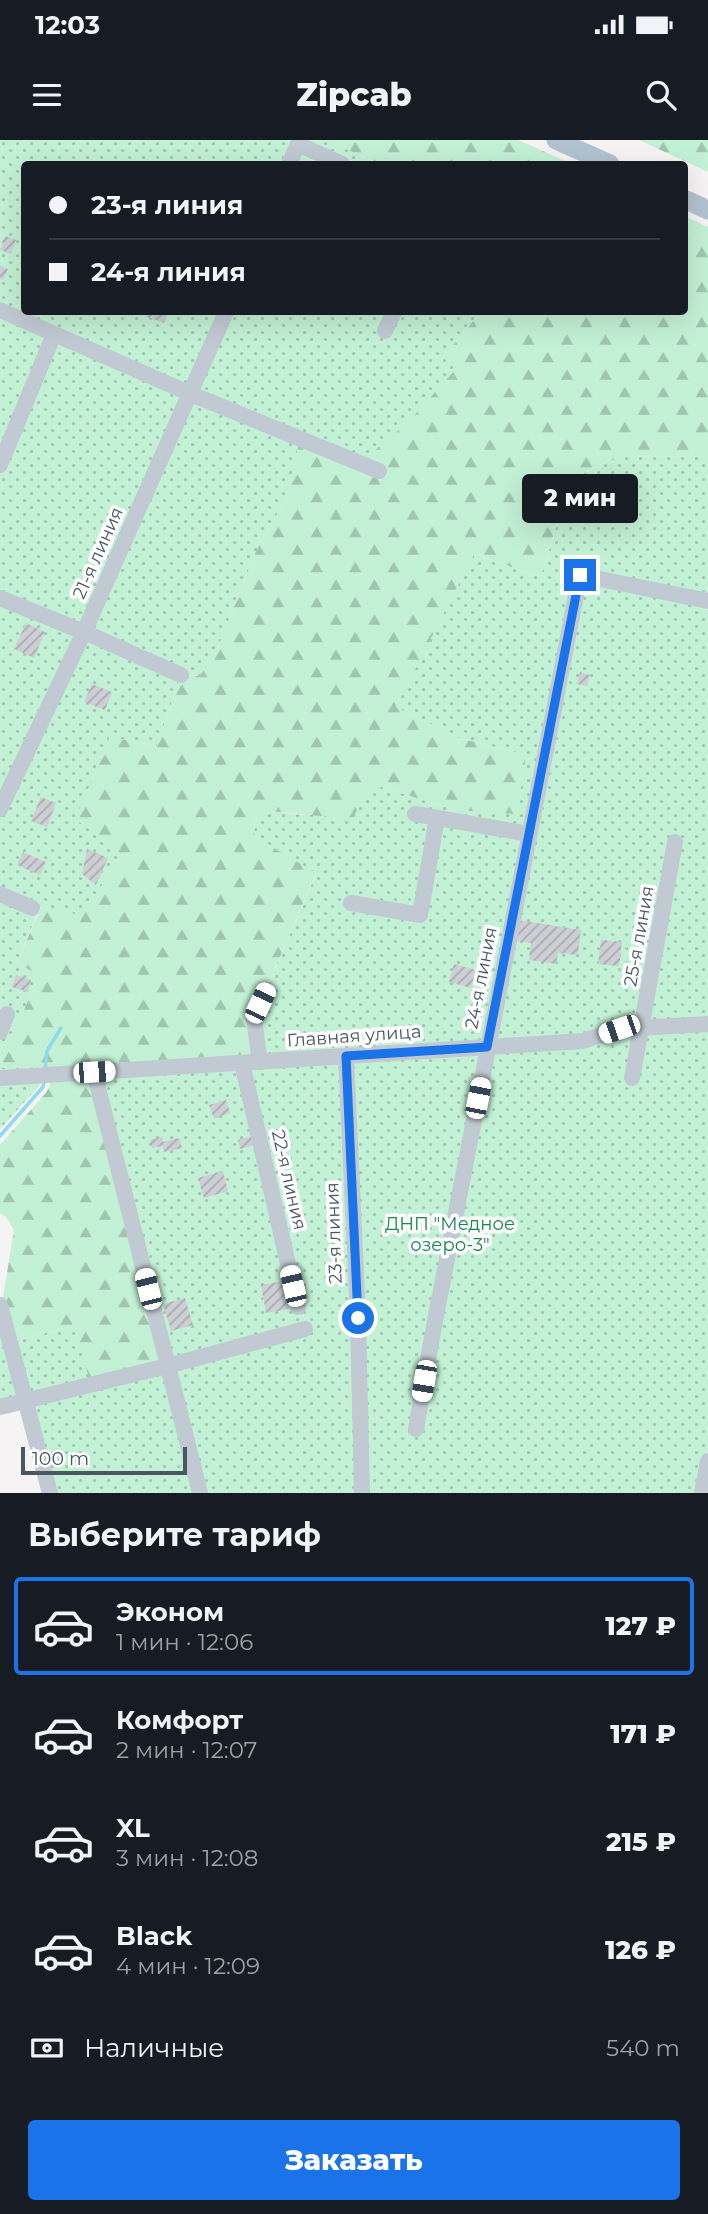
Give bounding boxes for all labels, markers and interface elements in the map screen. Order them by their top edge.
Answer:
text: 12:03 [35,9,100,41]
text: Zipcab [296,75,412,114]
icon: menu [28,76,66,114]
icon: search [642,76,680,114]
text: 23-я линия [91,189,243,221]
text: 24-я линия [91,256,246,288]
callout: 2 мин [522,474,638,522]
text: 2 мин [544,484,616,512]
street label: 21-я линия [68,504,128,602]
route end [564,559,596,591]
street label: 25-я линия [619,884,659,988]
street label: 24-я линия [460,925,502,1031]
car [242,980,279,1026]
car [596,1012,643,1046]
street label: Главная улица [286,1020,422,1052]
car [73,1060,116,1084]
car [464,1075,493,1121]
street label: 22-я линия [267,1128,311,1232]
street label: 23-я линия [321,1182,347,1284]
park label: ДНП "Медное озеро-3" [385,1213,515,1256]
car [279,1263,308,1309]
car [133,1266,164,1312]
route start [342,1302,374,1334]
car [411,1358,438,1404]
scale bar [21,1444,187,1476]
text: 100 m [32,1447,89,1470]
text: Выберите тариф [28,1515,321,1554]
icon: car [32,1595,95,1658]
text: Эконом [116,1596,224,1628]
text: 127 ₽ [605,1610,676,1642]
text: 1 мин · 12:06 [116,1628,253,1656]
icon: car [32,1703,95,1766]
text: Комфорт [116,1704,243,1736]
text: 171 ₽ [610,1718,676,1750]
text: 2 мин · 12:07 [116,1736,257,1764]
icon: car [32,1811,95,1874]
text: XL [116,1812,150,1844]
text: 215 ₽ [606,1826,676,1858]
text: 3 мин · 12:08 [116,1844,259,1872]
icon: car [32,1919,95,1982]
text: Black [116,1920,192,1952]
text: 126 ₽ [605,1934,676,1966]
text: 4 мин · 12:09 [116,1952,260,1980]
icon: cash [28,2029,66,2067]
text: Наличные [84,2032,224,2064]
text: 540 m [606,2034,680,2062]
button: Заказать [28,2120,680,2200]

